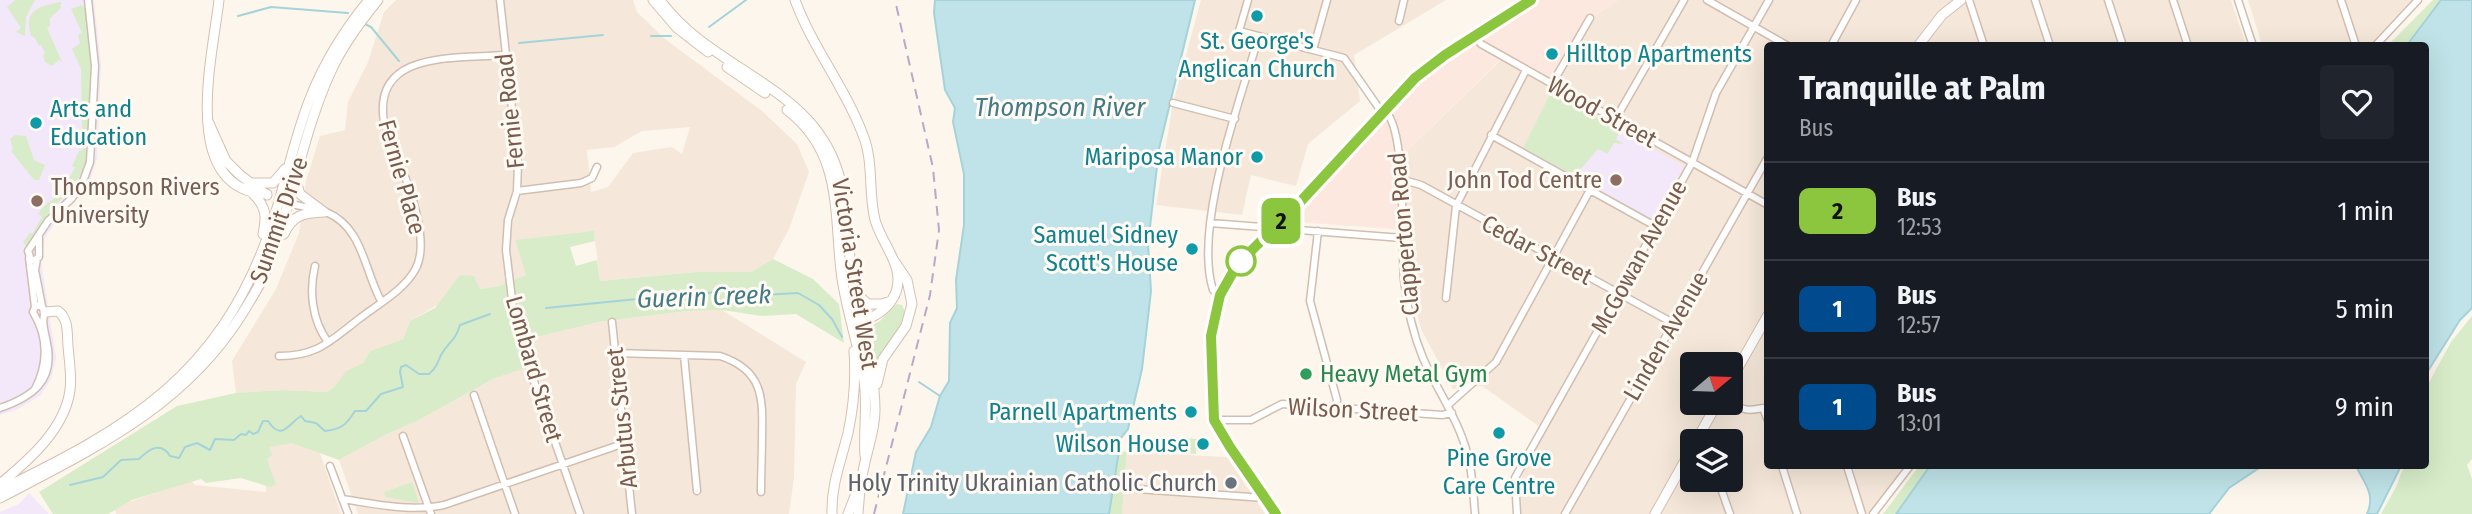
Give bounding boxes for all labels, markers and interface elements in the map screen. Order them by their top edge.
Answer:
marker: St. George's Anglican Church [1249,8,1265,24]
place label: St. George's Anglican Church [1179,27,1335,83]
place label: Hilltop Apartments [1566,40,1752,68]
marker: Hilltop Apartments [1544,46,1560,62]
street label: Fernie Road [490,52,530,170]
button: heart [2320,65,2394,139]
text: Tranquille at Palm [1799,68,2046,108]
street label: Wood Street [1543,71,1662,154]
water label: Thompson River [975,92,1146,123]
place label: Arts and Education [50,95,147,151]
text: Bus [1799,114,1833,142]
marker: Arts and Education [28,115,44,131]
street label: Fernie Place [372,116,432,238]
place label: Mariposa Manor [1084,143,1244,171]
marker: Mariposa Manor [1249,149,1265,165]
street label: Clapperton Road [1383,151,1425,317]
street label: Summit Drive [244,153,314,287]
place label: John Tod Centre [1447,166,1602,194]
marker: John Tod Centre [1608,172,1624,188]
place label: Thompson Rivers University [51,173,220,229]
street label: McGowan Avenue [1585,175,1693,339]
street label: Victoria Street West [826,177,884,372]
text: Bus [1897,182,1936,213]
marker: Thompson Rivers University [29,193,45,209]
text: 1 min [2338,196,2394,227]
text: 2 [1832,197,1843,225]
line badge: 2 [1258,198,1304,244]
text: 2 [1275,207,1287,235]
street label: Cedar Street [1477,209,1597,291]
text: 12:53 [1897,213,1942,241]
place label: Samuel Sidney Scott's House [1034,221,1178,277]
marker: Samuel Sidney Scott's House [1184,241,1200,257]
unlabelled marker [1226,246,1256,276]
street label: Linden Avenue [1618,266,1714,406]
water label: Guerin Creek [636,279,772,315]
text: Bus [1897,280,1936,311]
street label: Lombard Street [500,293,568,445]
text: 5 min [2336,294,2394,325]
text: 1 [1832,295,1843,323]
text: 12:57 [1897,311,1940,339]
street label: Arbutus Street [601,346,643,490]
north arrow [1680,352,1743,415]
map controls [1680,352,1743,492]
place label: Heavy Metal Gym [1320,360,1488,388]
marker: Heavy Metal Gym [1298,366,1314,382]
text: Bus [1897,378,1936,409]
text: 9 min [2335,392,2394,423]
street label: Wilson Street [1287,393,1419,427]
text: 1 [1832,393,1843,421]
place label: Parnell Apartments [989,398,1177,426]
marker: Parnell Apartments [1183,404,1199,420]
text: 13:01 [1897,409,1942,437]
marker: Pine Grove Care Centre [1491,425,1507,441]
button: layers [1680,429,1743,492]
place label: Wilson House [1056,430,1189,458]
marker: Wilson House [1195,436,1211,452]
place label: Pine Grove Care Centre [1443,444,1555,500]
place label: Holy Trinity Ukrainian Catholic Church [847,469,1217,497]
marker: Holy Trinity Ukrainian Catholic Church [1223,475,1239,491]

